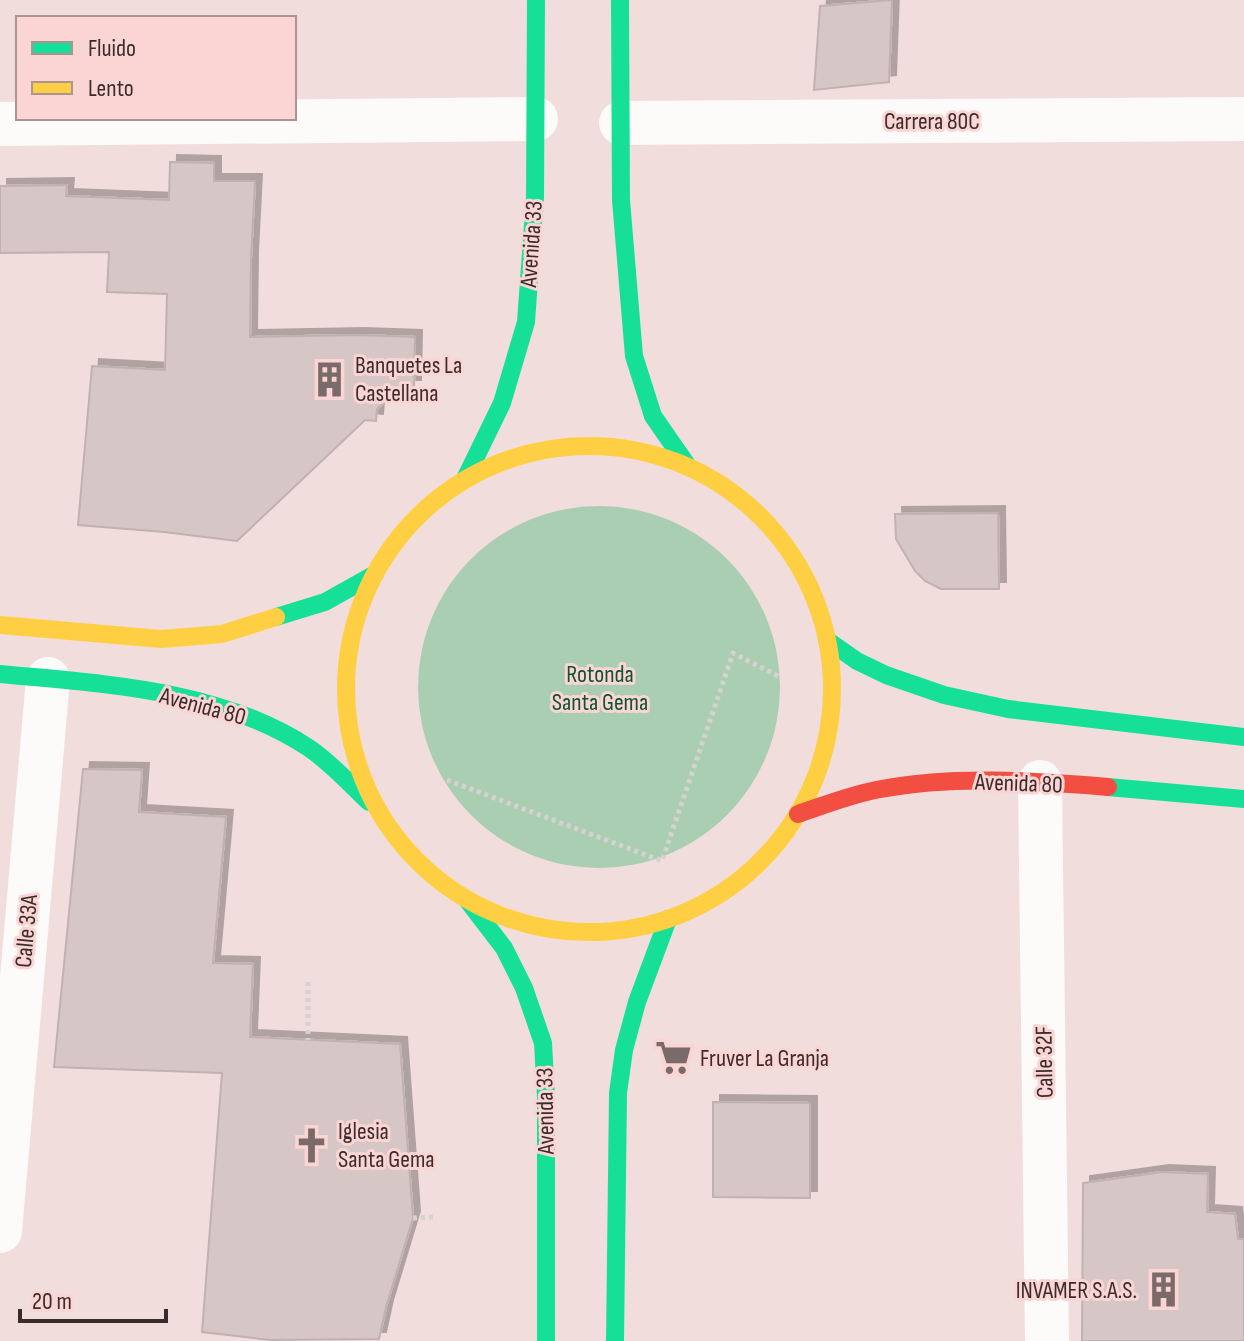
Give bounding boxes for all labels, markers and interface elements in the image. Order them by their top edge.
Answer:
legend [16,16,296,120]
text: Fluido [88,34,136,63]
text: Lento [88,74,134,103]
street label: Carrera 80C [884,107,980,136]
street label: Avenida 33 [514,200,549,289]
place label: Banquetes La Castellana [355,351,462,408]
building icon: Banquetes La Castellana [310,360,348,398]
park label: Rotonda Santa Gema [552,660,648,717]
street label: Avenida 80 [156,681,249,732]
street label: Avenida 80 [974,767,1063,800]
street label: Calle 33A [9,893,44,969]
street label: Calle 32F [1029,1026,1060,1098]
supermarket icon: Fruver La Granja [655,1039,693,1077]
place label: Fruver La Granja [700,1044,829,1073]
street label: Avenida 33 [530,1067,561,1156]
place label: Iglesia Santa Gema [338,1117,435,1174]
church icon: Iglesia Santa Gema [293,1126,331,1164]
building icon: INVAMER S.A.S. [1144,1271,1182,1309]
scale bar [20,1273,166,1323]
place label: INVAMER S.A.S. [1016,1276,1137,1305]
text: 20 m [32,1287,72,1316]

